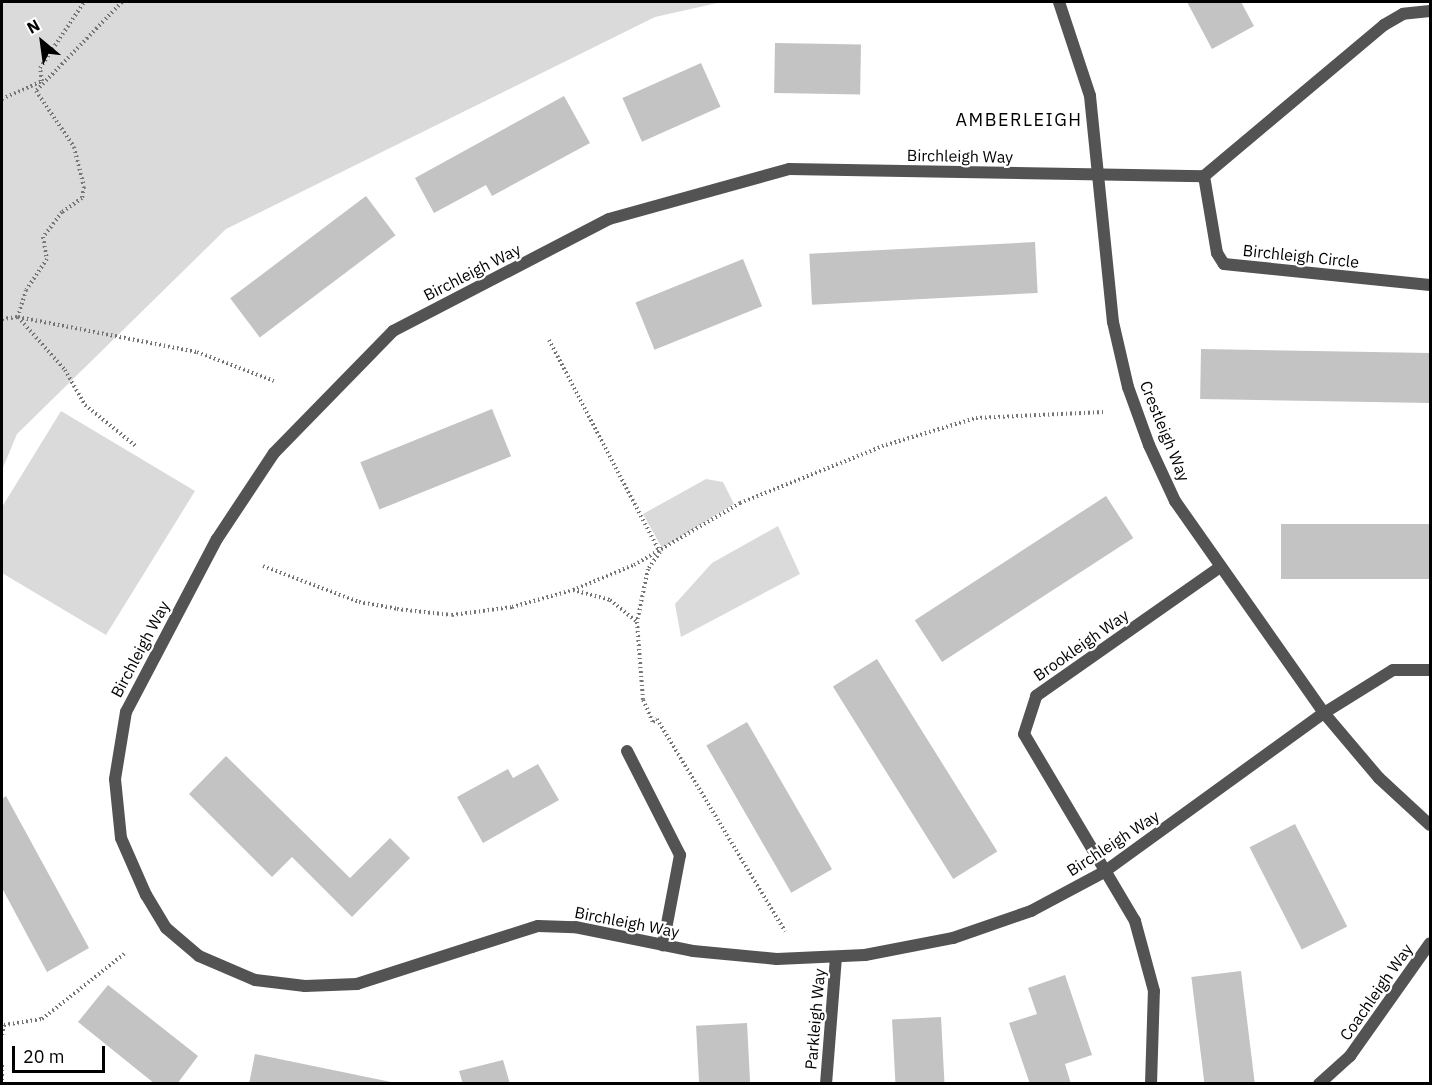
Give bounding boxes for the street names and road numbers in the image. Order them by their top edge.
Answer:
street label: Birchleigh Way [907,145,1013,167]
street label: Birchleigh Way [420,239,524,305]
street label: Birchleigh Circle [1242,240,1360,272]
street label: Crestleigh Way [1136,378,1194,484]
street label: Birchleigh Way [107,598,173,700]
street label: Brookleigh Way [1030,605,1132,685]
street label: Birchleigh Way [1063,806,1163,880]
street label: Birchleigh Way [573,902,681,942]
street label: Coachleigh Way [1336,940,1416,1044]
street label: Parkleigh Way [801,968,829,1070]

